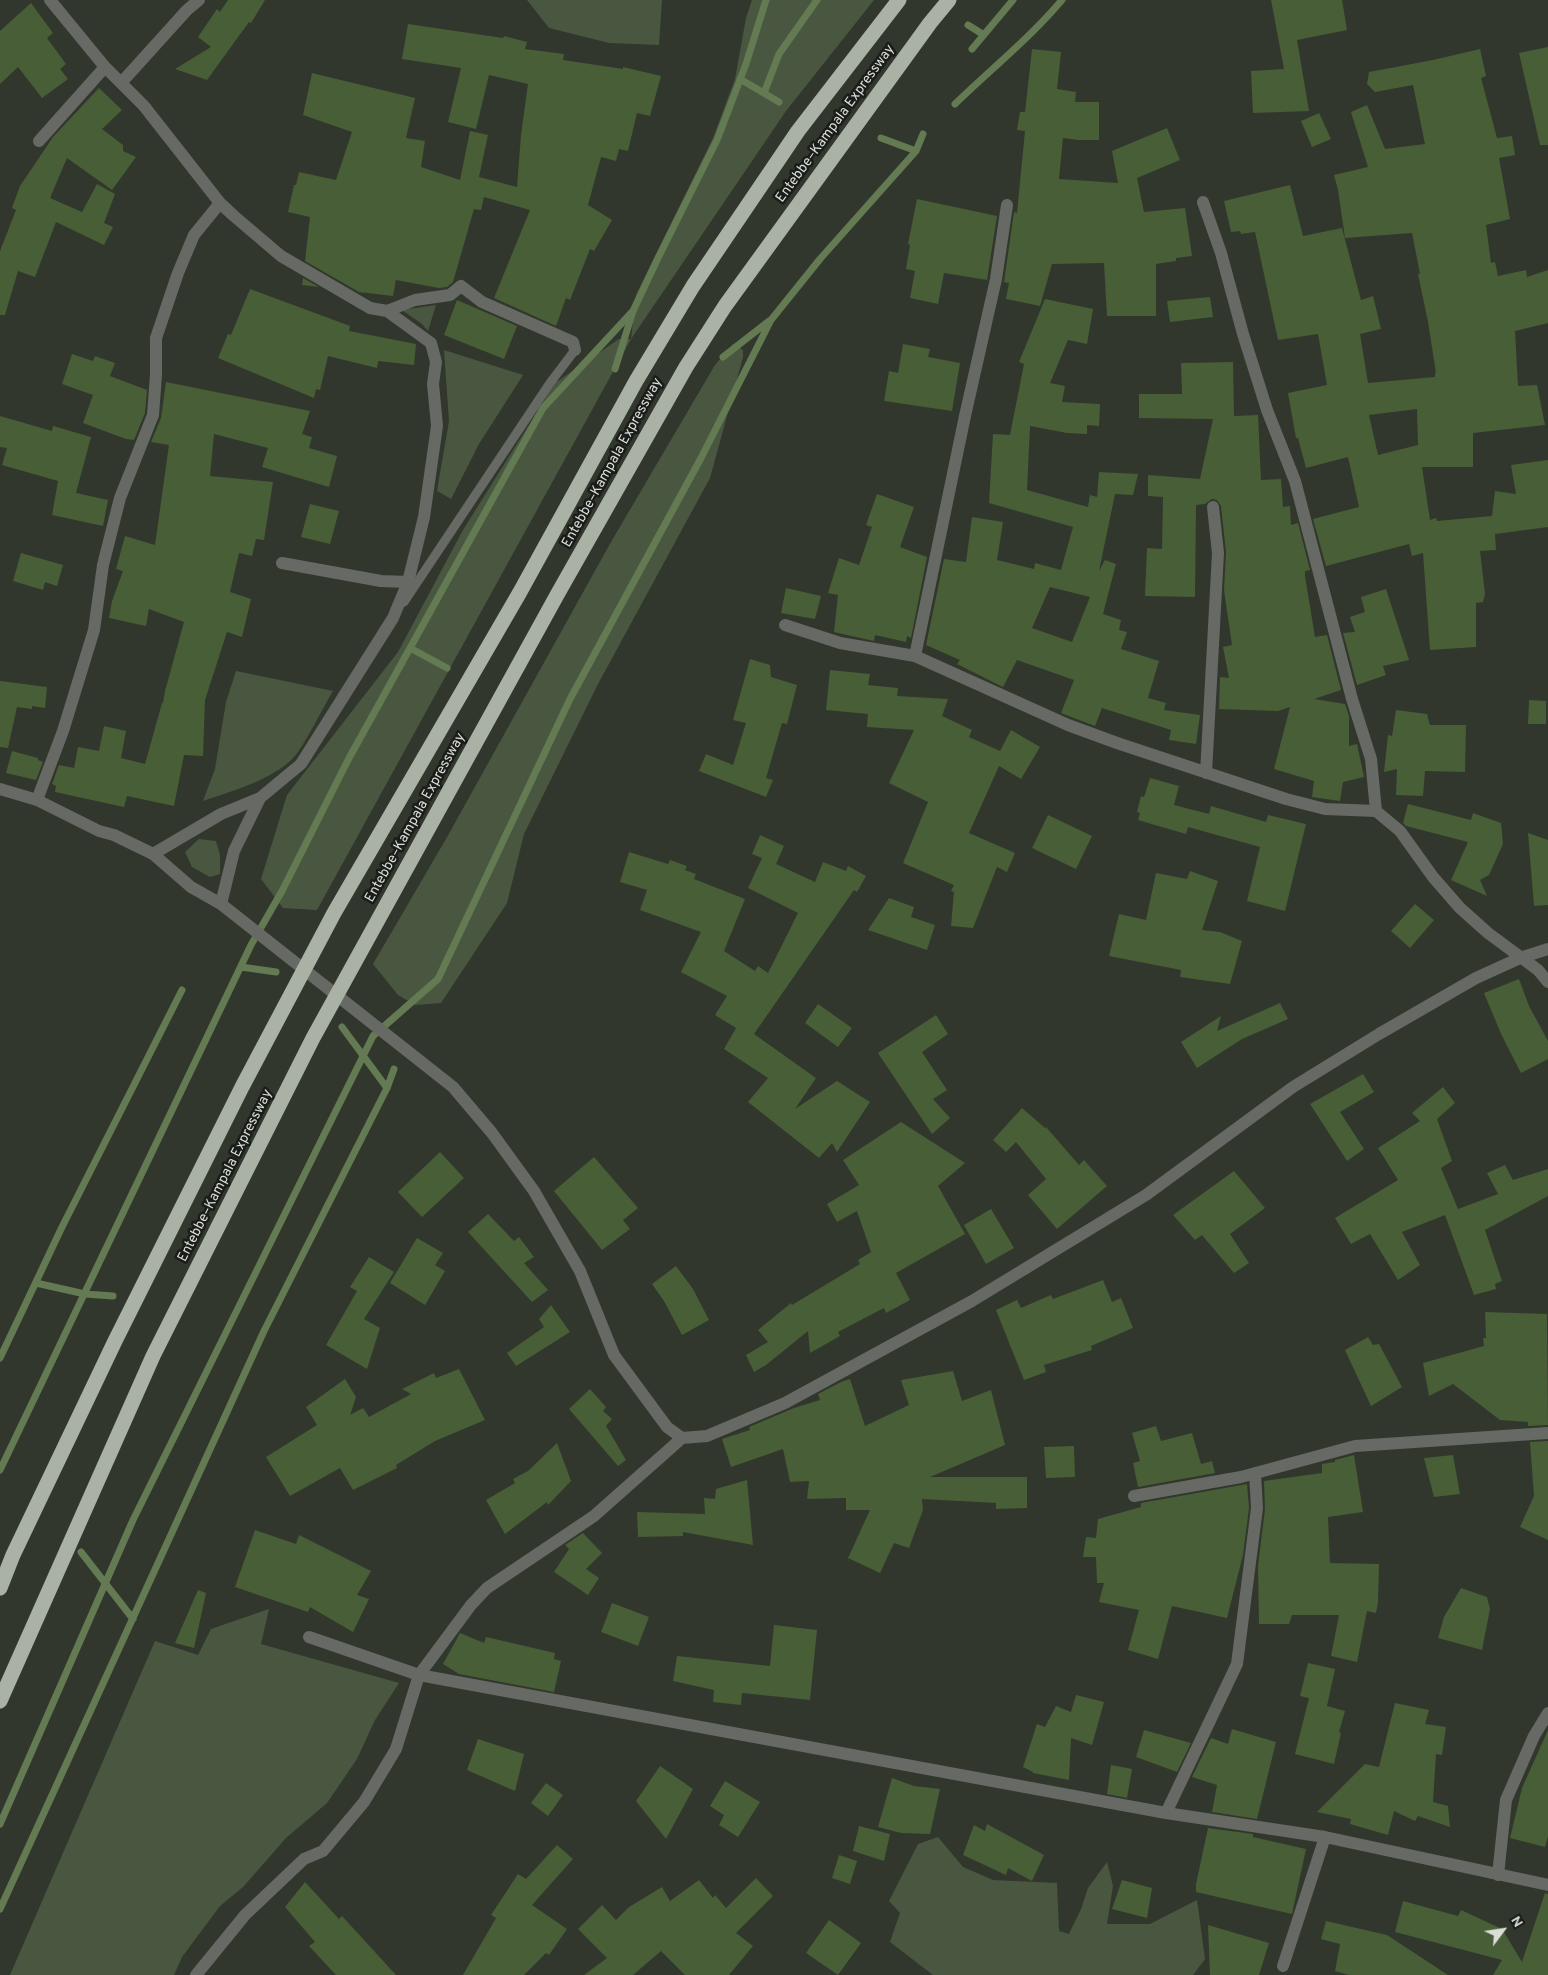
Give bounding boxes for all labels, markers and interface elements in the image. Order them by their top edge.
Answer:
street label: Entebbe–Kampala Expressway [773,42,899,206]
street label: Entebbe–Kampala Expressway [559,375,667,551]
street label: Entebbe–Kampala Expressway [362,730,470,906]
street label: Entebbe–Kampala Expressway [175,1087,277,1265]
north arrow [1478,1905,1528,1955]
text: N [1506,1913,1526,1931]

